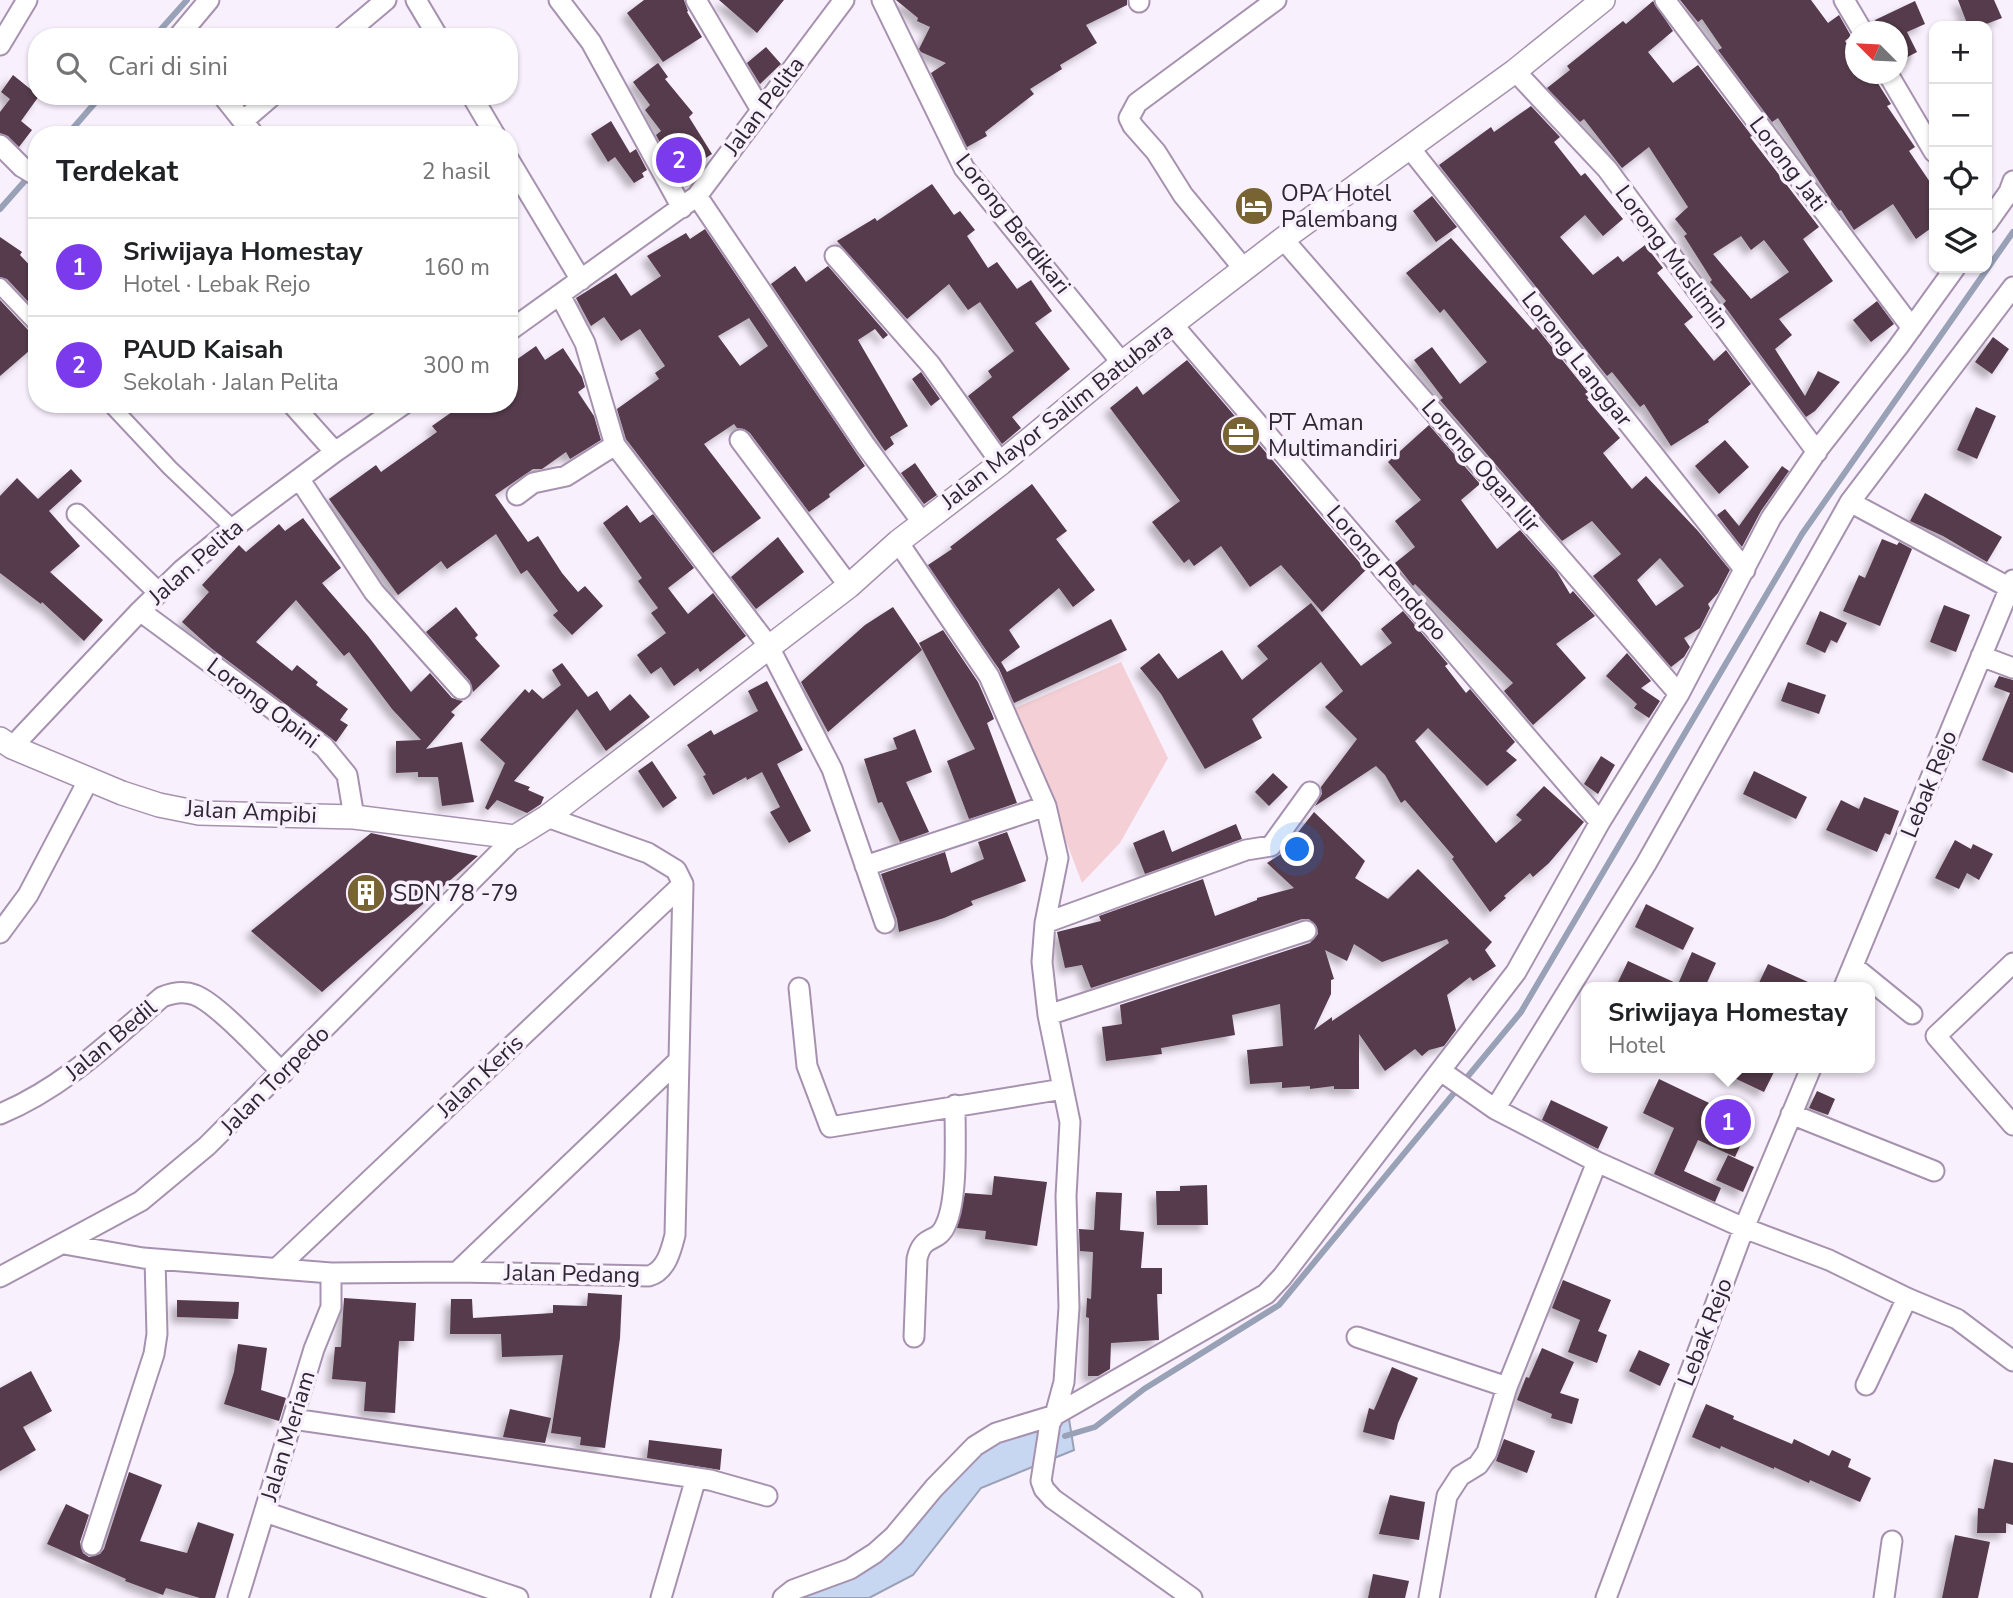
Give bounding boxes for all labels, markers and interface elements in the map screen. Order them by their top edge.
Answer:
north arrow [1845,21,1908,84]
map controls [1929,21,1992,273]
button: + [1929,21,1992,84]
search box [28,28,518,105]
icon: search [52,48,90,86]
text: Cari di sini [108,49,228,84]
street label: Jalan Pelita [716,50,811,163]
button: − [1929,84,1992,147]
street label: Lorong Jati [1742,110,1834,218]
pin: 2 [656,134,702,186]
street label: Lorong Berdikari [948,147,1078,301]
button: locate [1929,147,1992,210]
text: Terdekat [56,151,178,192]
text: 2 hasil [422,156,490,187]
place label: OPA Hotel Palembang [1281,178,1398,235]
street label: Lorong Muslimin [1608,179,1736,335]
hotel icon: OPA Hotel Palembang [1233,185,1275,227]
button: layers [1929,210,1992,273]
text: Sriwijaya Homestay [123,234,363,269]
text: 1 [72,252,86,283]
text: 160 m [423,252,490,283]
text: Hotel · Lebak Rejo [123,269,310,300]
street label: Lorong Langgar [1514,285,1640,434]
street label: Jalan Mayor Salim Batubara [934,316,1179,517]
text: PAUD Kaisah [123,332,284,367]
text: 2 [72,350,86,381]
text: 300 m [423,350,490,381]
text: Sekolah · Jalan Pelita [123,367,339,398]
street label: Lorong Ogan Ilir [1415,393,1548,540]
place label: PT Aman Multimandiri [1268,407,1398,464]
office icon: PT Aman Multimandiri [1220,414,1262,456]
street label: Lorong Pendopo [1319,499,1455,647]
street label: Jalan Pelita [141,512,250,612]
street label: Lorong Opini [200,651,326,755]
street label: Lebak Rejo [1893,726,1965,842]
street label: Jalan Ampibi [183,793,318,831]
your location [1280,832,1314,866]
building icon: SDN 78 -79 [345,872,387,914]
place label: SDN 78 -79 [393,878,518,909]
popup [1581,982,1875,1073]
street label: Jalan Bedil [58,992,164,1088]
text: Sriwijaya Homestay [1608,995,1848,1030]
street label: Jalan Torpedo [213,1019,336,1142]
street label: Jalan Keris [429,1028,530,1125]
text: Hotel [1608,1030,1665,1061]
pin: 1 [1705,1096,1751,1148]
street label: Jalan Pedang [503,1257,640,1291]
street label: Lebak Rejo [1670,1274,1740,1390]
street label: Jalan Meriam [253,1367,323,1506]

